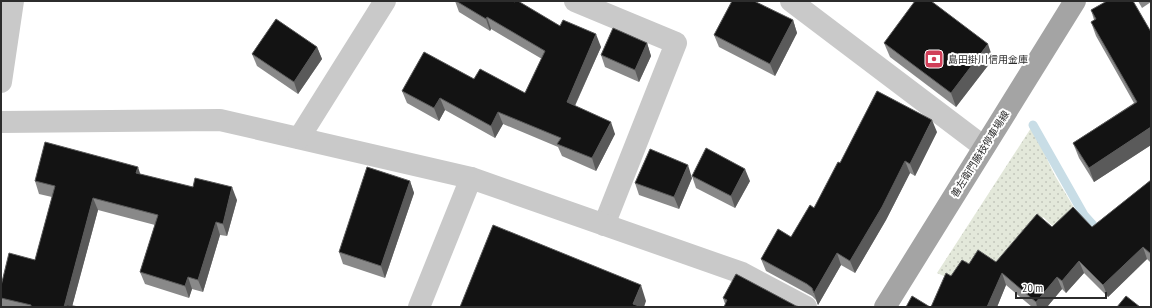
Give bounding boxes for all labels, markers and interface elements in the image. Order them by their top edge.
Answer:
bank icon: 島田掛川信用金庫 [923,48,945,70]
place label: 島田掛川信用金庫 [948,53,1028,66]
street label: 善左衛門藤枝停車場線 [948,108,1012,200]
scale bar [1016,274,1106,300]
text: 20 m [1022,280,1043,295]

